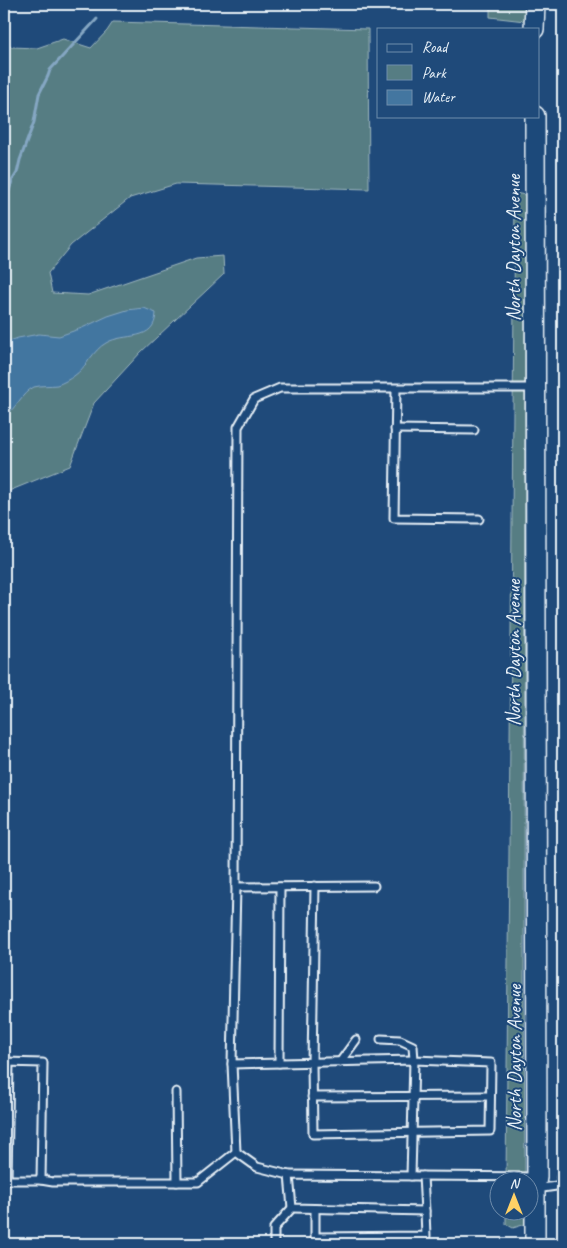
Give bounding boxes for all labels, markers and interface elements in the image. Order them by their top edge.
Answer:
legend [377,28,540,118]
text: Road [422,38,449,57]
text: Park [422,64,447,83]
text: Water [422,88,456,107]
street label: North Dayton Avenue [501,173,526,321]
street label: North Dayton Avenue [501,578,526,726]
street label: North Dayton Avenue [502,983,527,1131]
north arrow [490,1170,540,1220]
text: N [510,1175,521,1192]

